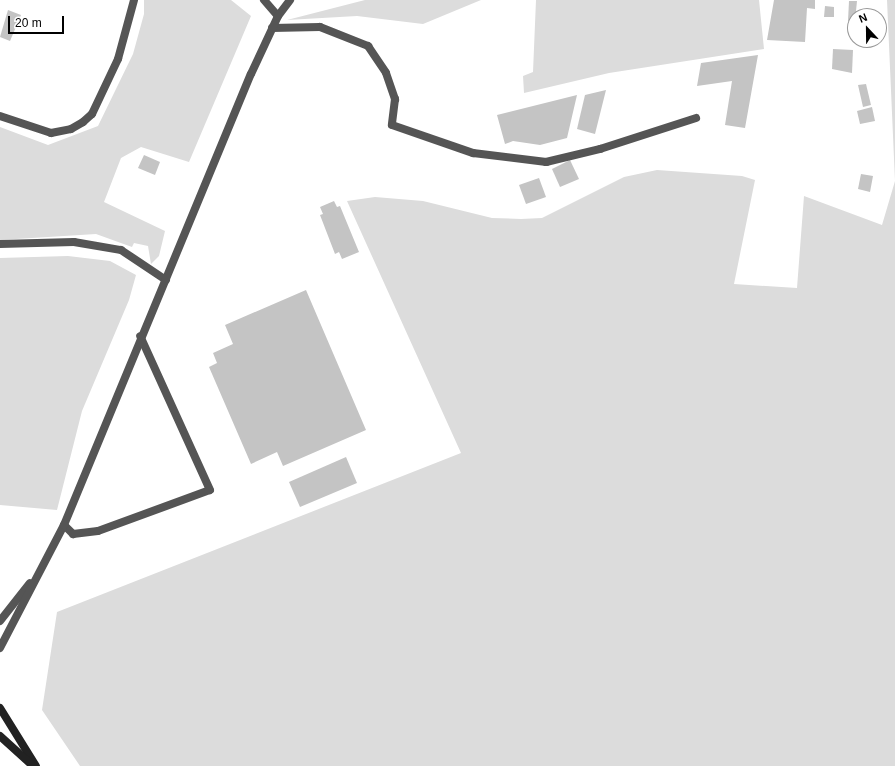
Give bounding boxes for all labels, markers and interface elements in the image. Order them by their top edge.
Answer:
scale bar [10,8,66,34]
north arrow [847,8,887,48]
text: N [857,11,869,25]
text: 20 m [15,16,42,30]

